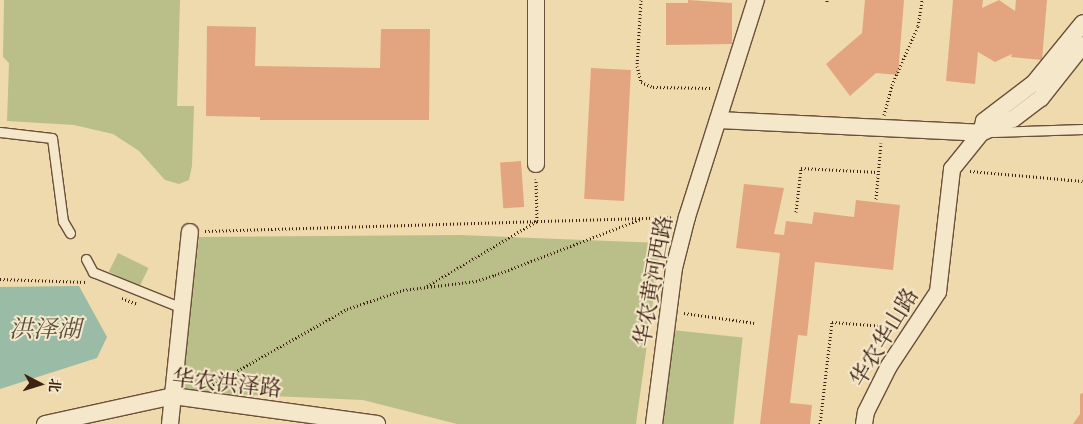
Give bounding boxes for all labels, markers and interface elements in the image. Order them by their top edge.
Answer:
street label: 华农黄河西路 [629,214,677,348]
street label: 华农华山路 [844,283,924,391]
water label: 洪泽湖 [9,315,81,343]
north arrow [15,359,65,409]
street label: 华农洪泽路 [171,364,283,402]
text: 北 [45,378,65,393]

